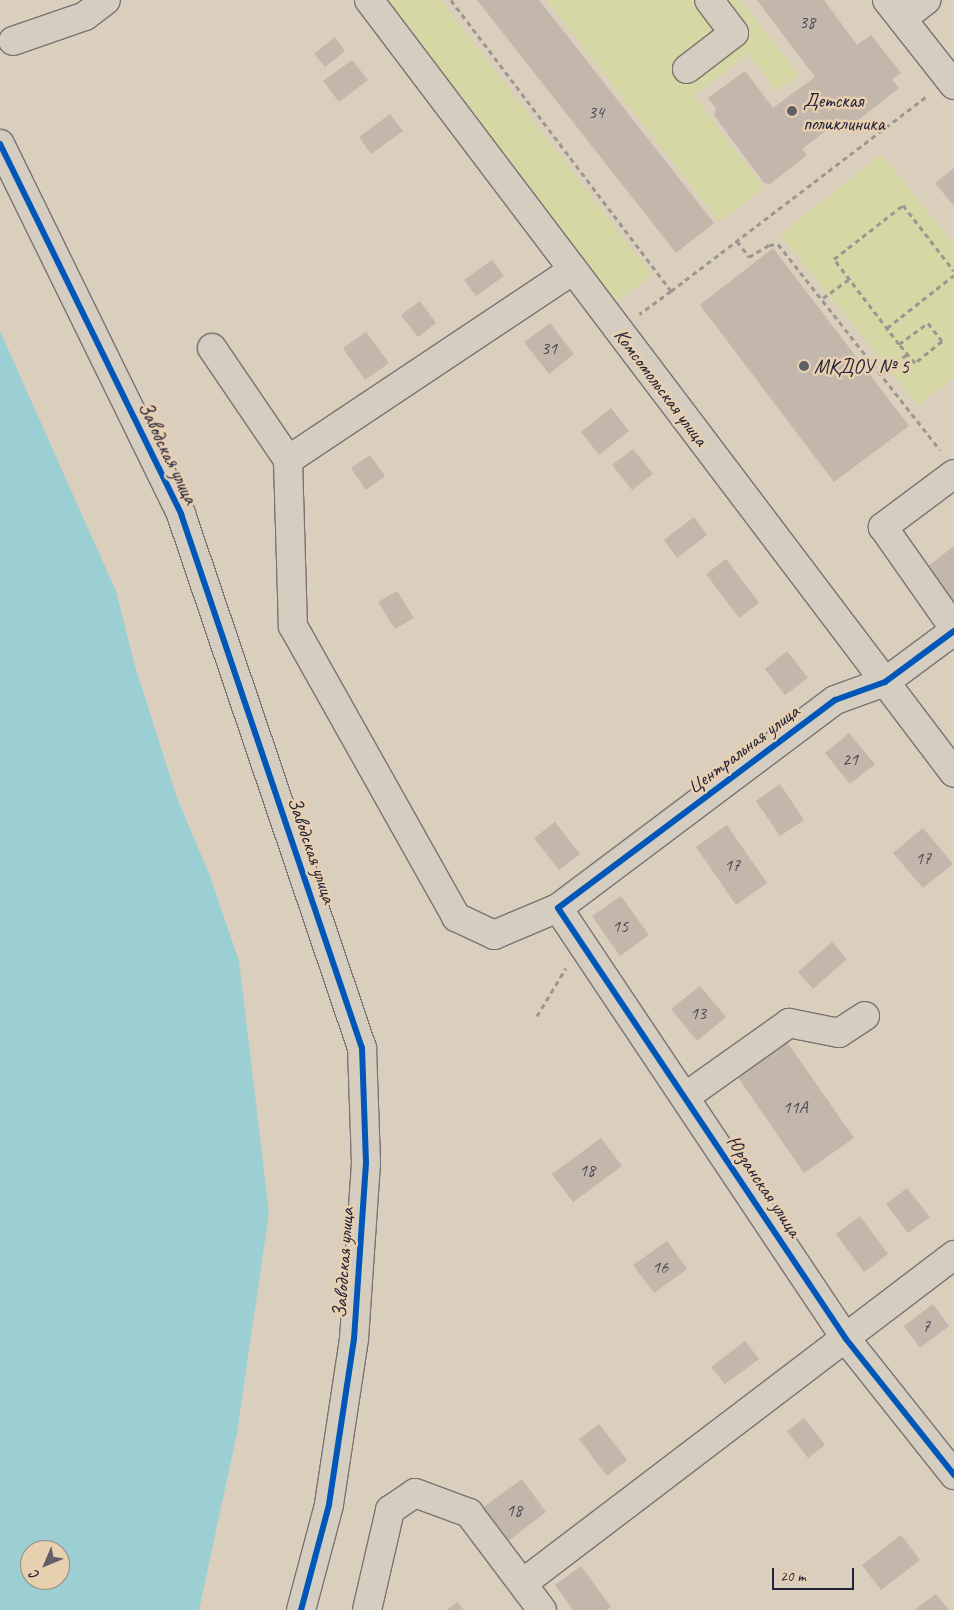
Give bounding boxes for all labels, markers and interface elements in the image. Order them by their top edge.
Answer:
house number: 38 [799,11,815,33]
place label: Детская поликлиника [803,88,884,135]
house number: 34 [588,101,604,123]
marker: Детская поликлиника [785,104,799,118]
street label: Комсомольская улица [608,323,714,451]
house number: 31 [541,337,557,359]
place label: МКДОУ № 5 [814,354,909,378]
marker: МКДОУ № 5 [798,360,810,372]
street label: Заводская улица [133,397,203,509]
street label: Центральная улица [682,699,804,799]
house number: 21 [842,748,858,770]
street label: Заводская улица [282,793,342,907]
house number: 17 [915,847,931,869]
house number: 17 [724,854,740,876]
house number: 15 [612,915,628,937]
house number: 13 [690,1002,706,1024]
house number: 11А [782,1096,808,1118]
street label: Юрзанская улица [721,1131,807,1241]
house number: 18 [579,1159,595,1181]
street label: Заводская улица [327,1206,359,1320]
house number: 16 [652,1256,668,1278]
house number: 7 [922,1315,930,1337]
house number: 18 [506,1499,522,1521]
north arrow [20,1540,70,1590]
scale bar [774,1558,856,1590]
text: С [26,1567,43,1584]
text: 20 m [780,1567,806,1586]

